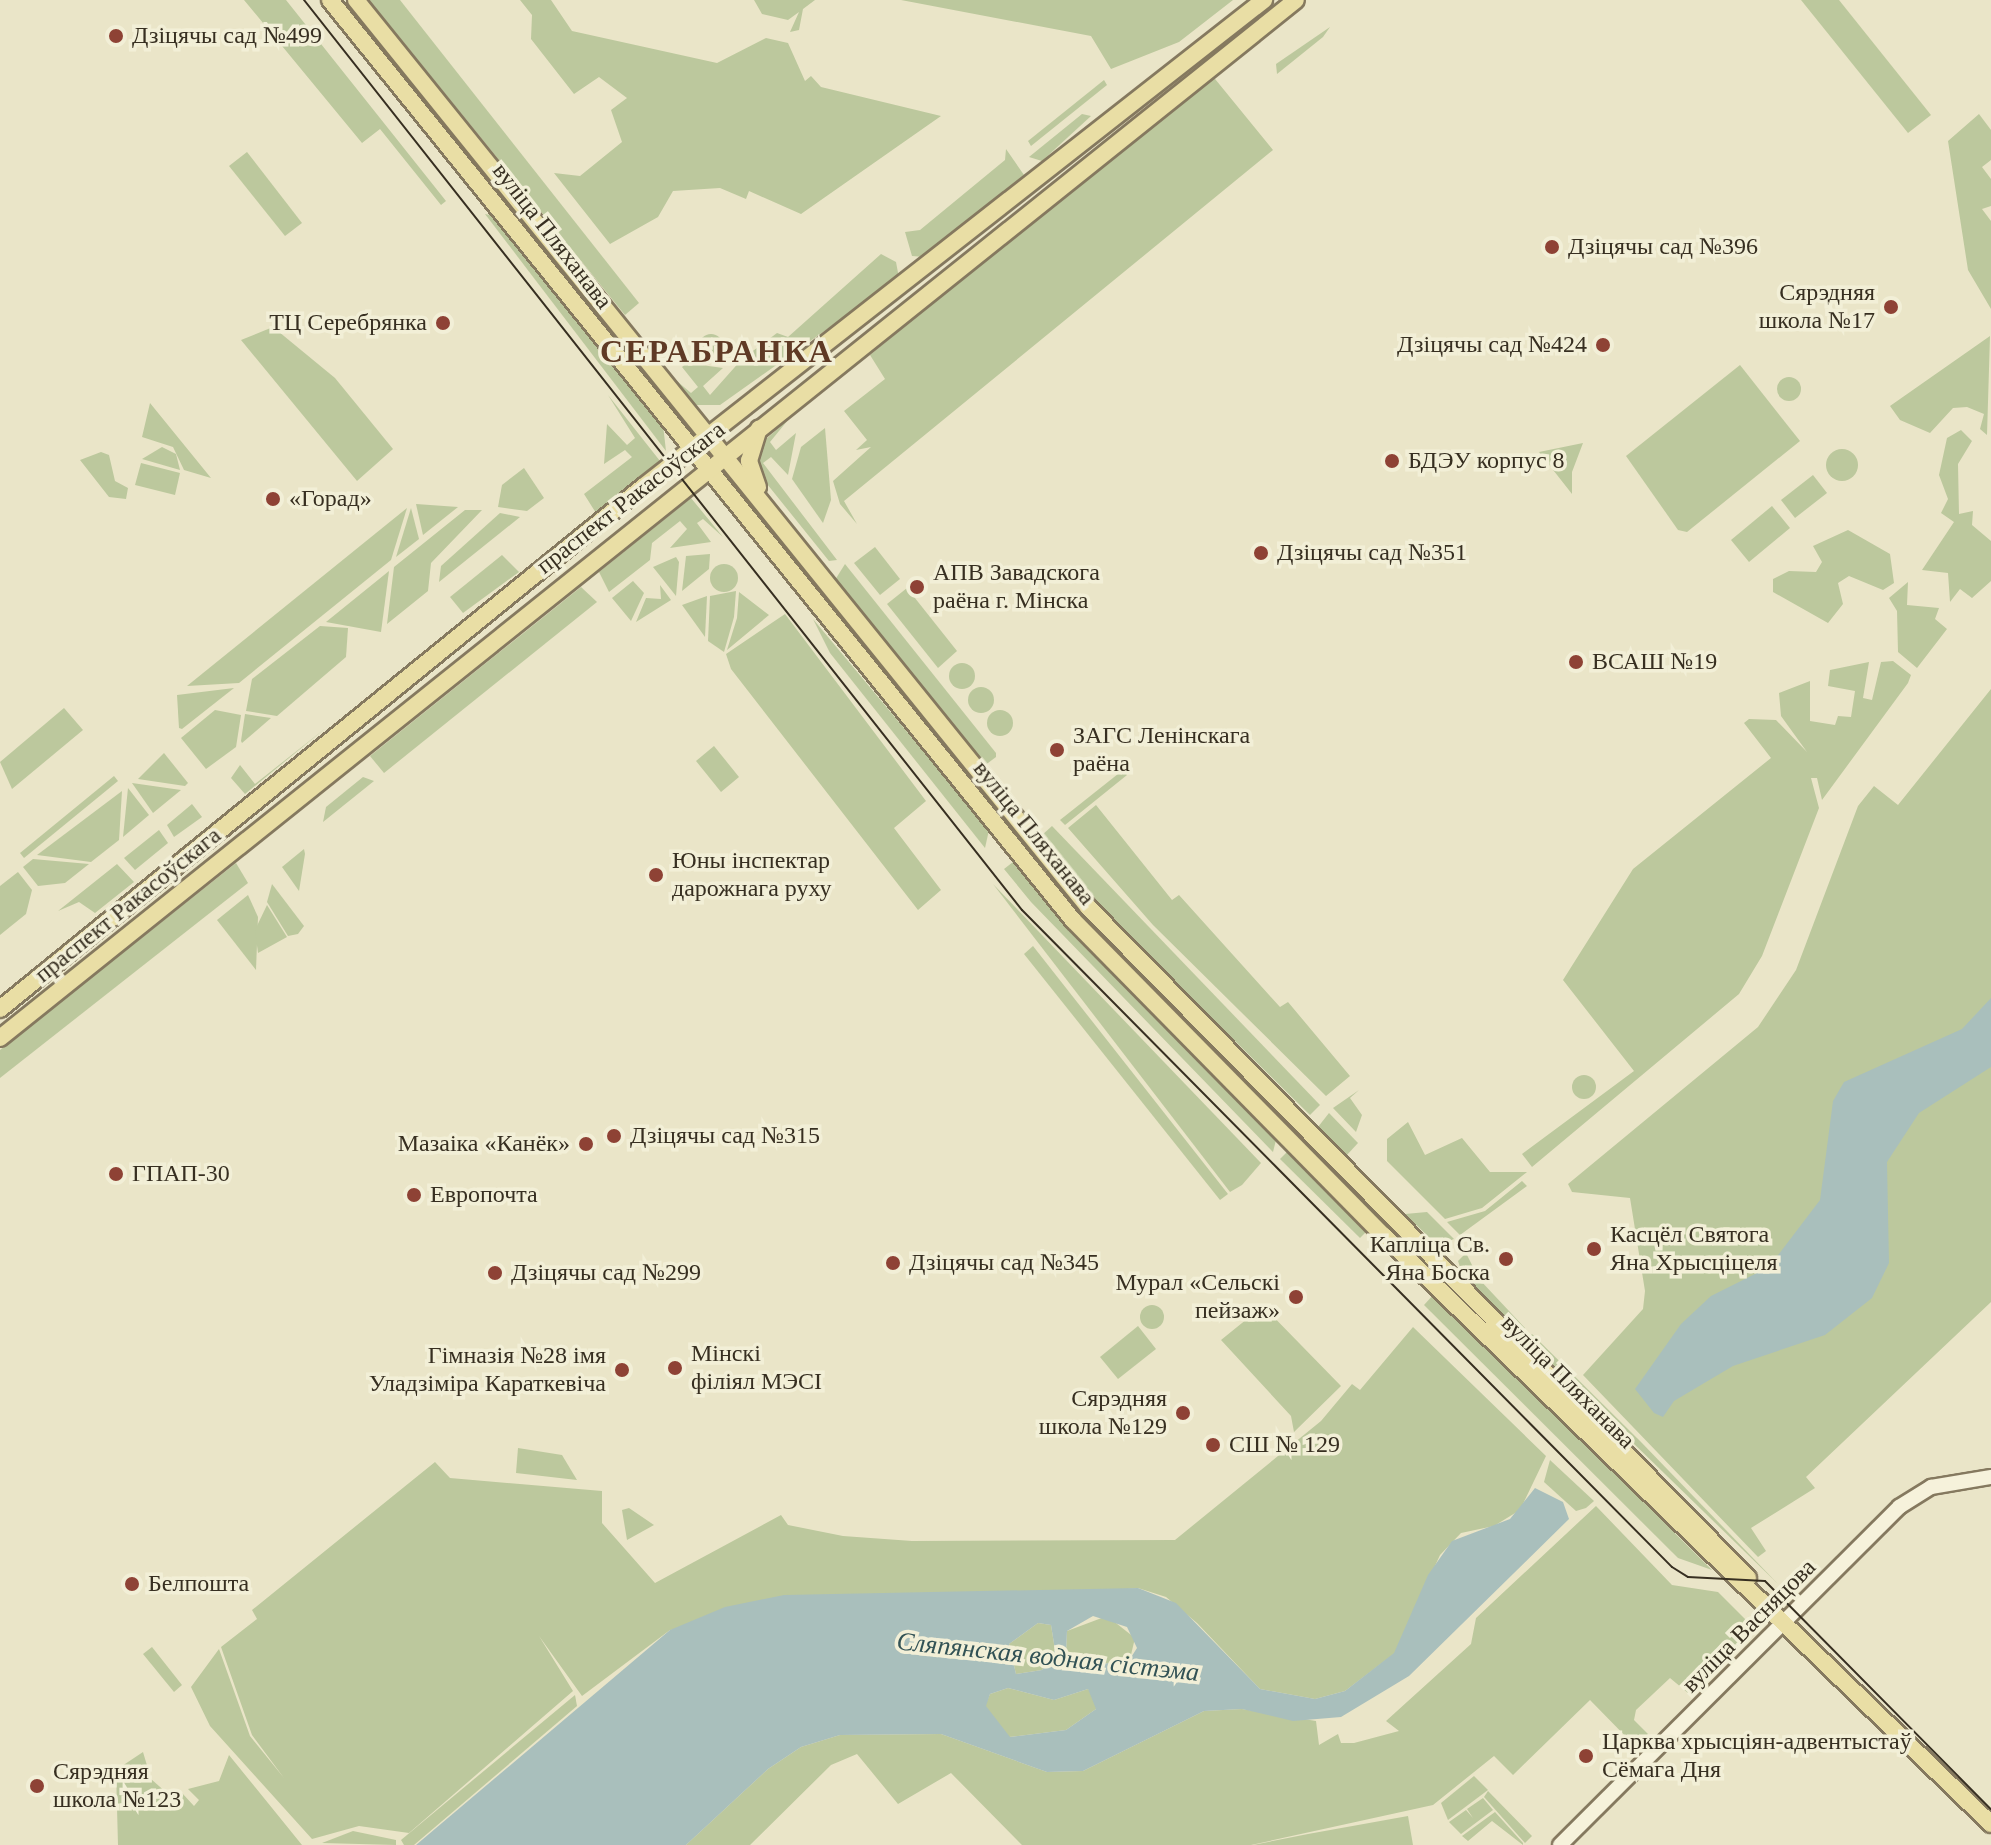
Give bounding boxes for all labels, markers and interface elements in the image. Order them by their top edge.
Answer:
place label: Дзіцячы сад №499 [132,22,322,50]
marker: Дзіцячы сад №499 [107,27,125,45]
street label: вуліца Пляханава [486,157,618,315]
place label: Дзіцячы сад №396 [1568,233,1758,261]
marker: Дзіцячы сад №396 [1543,238,1561,256]
place label: Сярэдняя школа №17 [1759,279,1875,335]
marker: Сярэдняя школа №17 [1882,298,1900,316]
place label: ТЦ Серебрянка [269,309,427,337]
marker: ТЦ Серебрянка [434,314,452,332]
place label: Дзіцячы сад №424 [1397,331,1587,359]
district label: СЕРАБРАНКА [600,332,834,370]
marker: Дзіцячы сад №424 [1594,336,1612,354]
street label: праспект Ракасоўскага [531,415,731,581]
place label: БДЭУ корпус 8 [1408,447,1565,475]
marker: БДЭУ корпус 8 [1383,452,1401,470]
place label: «Горад» [289,485,372,513]
marker: «Горад» [264,490,282,508]
place label: Дзіцячы сад №351 [1277,539,1467,567]
marker: Дзіцячы сад №351 [1252,544,1270,562]
place label: АПВ Завадскога раёна г. Мінска [933,559,1100,615]
marker: АПВ Завадскога раёна г. Мінска [908,578,926,596]
place label: ВСАШ №19 [1592,648,1717,676]
marker: ВСАШ №19 [1567,653,1585,671]
place label: ЗАГС Ленінскага раёна [1073,722,1250,778]
marker: ЗАГС Ленінскага раёна [1048,741,1066,759]
street label: вуліца Пляханава [967,755,1101,911]
street label: праспект Ракасоўскага [29,821,227,989]
place label: Юны інспектар дарожнага руху [672,847,832,903]
marker: Юны інспектар дарожнага руху [647,866,665,884]
place label: Дзіцячы сад №315 [630,1122,820,1150]
marker: Дзіцячы сад №315 [605,1127,623,1145]
place label: Мазаіка «Канёк» [398,1130,570,1158]
marker: Мазаіка «Канёк» [577,1135,595,1153]
place label: ГПАП-30 [132,1160,230,1188]
marker: ГПАП-30 [107,1165,125,1183]
place label: Европочта [430,1181,538,1209]
marker: Европочта [405,1186,423,1204]
place label: Касцёл Святога Яна Хрысціцеля [1610,1221,1778,1277]
place label: Капліца Св. Яна Боска [1370,1231,1490,1287]
marker: Касцёл Святога Яна Хрысціцеля [1585,1240,1603,1258]
place label: Дзіцячы сад №345 [909,1249,1099,1277]
marker: Капліца Св. Яна Боска [1497,1250,1515,1268]
marker: Дзіцячы сад №345 [884,1254,902,1272]
place label: Дзіцячы сад №299 [511,1259,701,1287]
marker: Дзіцячы сад №299 [486,1264,504,1282]
place label: Мурал «Сельскі пейзаж» [1116,1269,1280,1325]
marker: Мурал «Сельскі пейзаж» [1287,1288,1305,1306]
street label: вуліца Пляханава [1495,1309,1641,1455]
place label: Мінскі філіял МЭСІ [691,1340,822,1396]
place label: Гімназія №28 імя Уладзіміра Караткевіча [369,1342,606,1398]
marker: Мінскі філіял МЭСІ [666,1359,684,1377]
marker: Гімназія №28 імя Уладзіміра Караткевіча [613,1361,631,1379]
place label: Сярэдняя школа №129 [1039,1385,1167,1441]
marker: Сярэдняя школа №129 [1174,1404,1192,1422]
place label: СШ № 129 [1229,1431,1340,1459]
marker: СШ № 129 [1204,1436,1222,1454]
street label: вуліца Васняцова [1676,1553,1822,1699]
place label: Белпошта [148,1570,249,1598]
marker: Белпошта [123,1575,141,1593]
water label: Сляпянская водная сістэма [895,1626,1201,1688]
place label: Царква хрысціян-адвентыстаў Сёмага Дня [1602,1728,1912,1784]
marker: Царква хрысціян-адвентыстаў Сёмага Дня [1577,1747,1595,1765]
place label: Сярэдняя школа №123 [53,1758,181,1814]
marker: Сярэдняя школа №123 [28,1777,46,1795]

